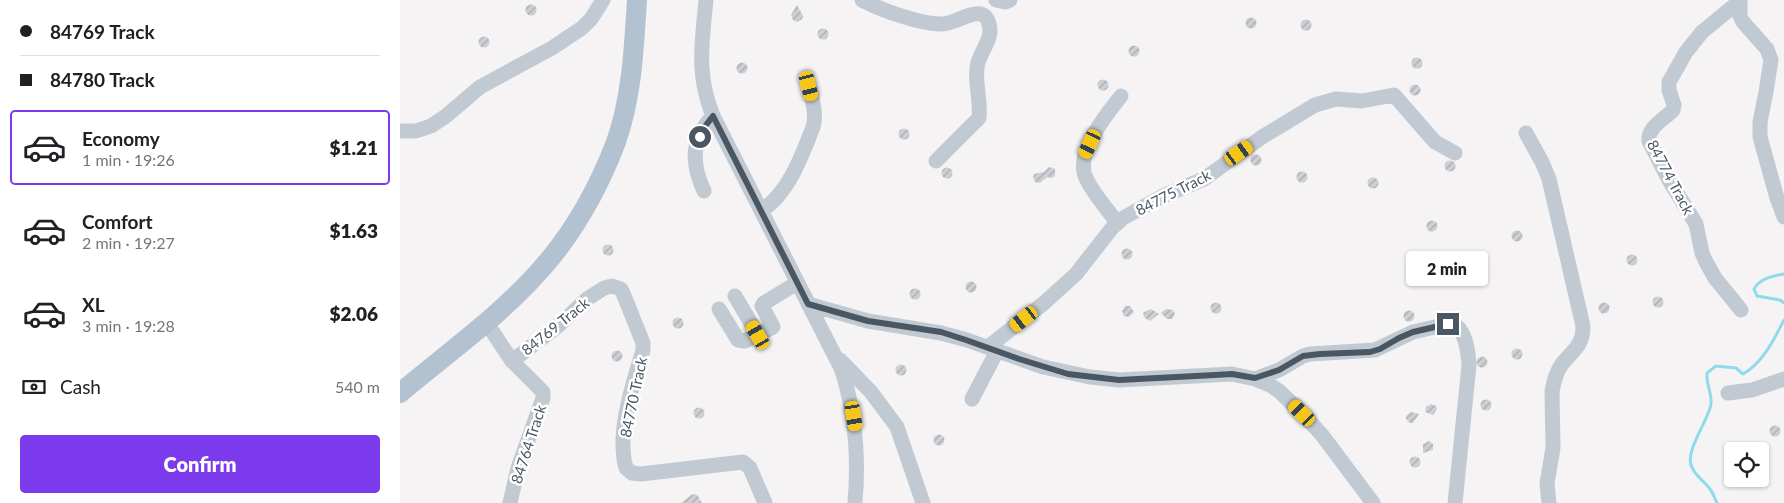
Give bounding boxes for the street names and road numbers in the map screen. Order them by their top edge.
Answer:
street label: 84774 Track [1644,137,1698,218]
street label: 84775 Track [1133,165,1214,219]
street label: 84769 Track [518,293,593,359]
street label: 84770 Track [616,355,650,439]
street label: 84764 Track [507,402,549,486]

